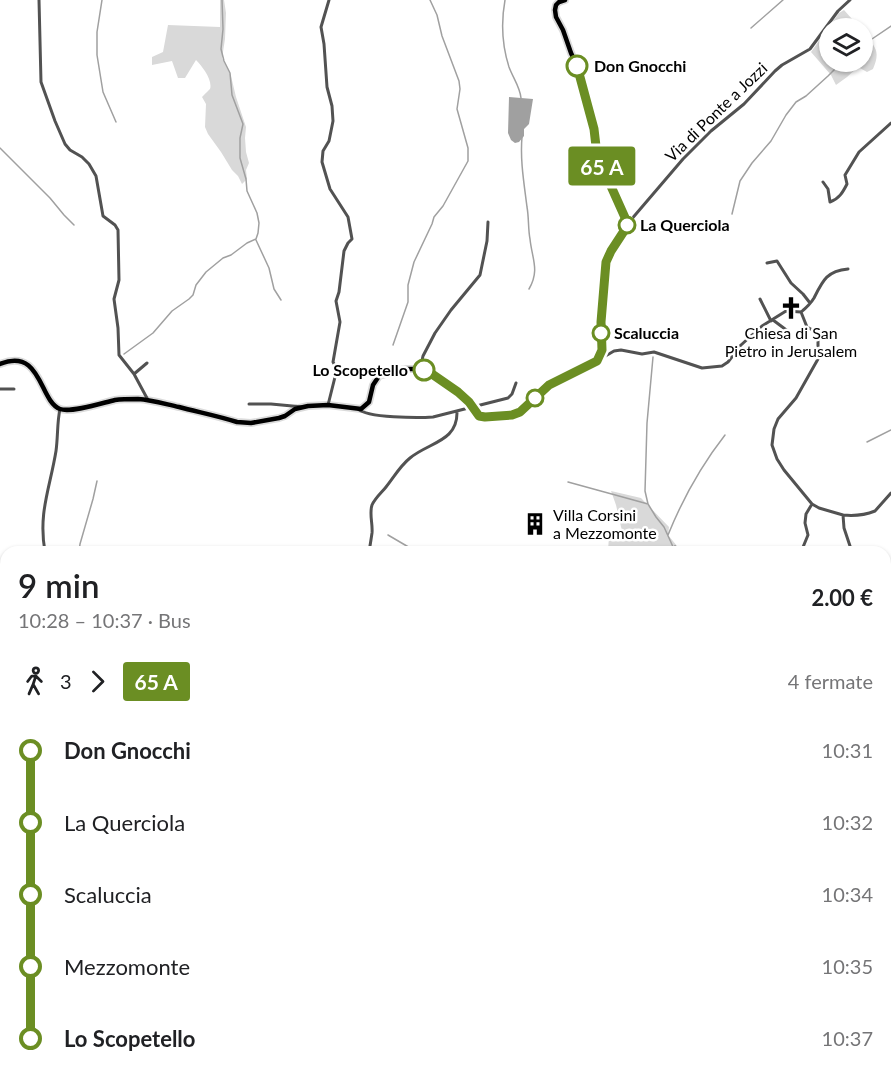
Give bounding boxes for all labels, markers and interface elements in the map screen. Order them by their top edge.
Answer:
map controls [819,18,873,72]
button: layers [819,18,873,72]
marker: Don Gnocchi [566,55,588,77]
place label: Don Gnocchi [594,56,686,75]
street label: Via di Ponte a Jozzi [661,58,771,165]
line badge: 65 A [560,146,644,186]
text: 65 A [580,154,624,179]
place label: La Querciola [640,215,730,234]
marker: La Querciola [618,216,636,234]
church icon: Chiesa di San Pietro in Jerusalem [778,295,804,321]
place label: Scaluccia [614,323,679,342]
place label: Chiesa di San Pietro in Jerusalem [725,323,857,360]
marker: Scaluccia [592,324,610,342]
marker: Lo Scopetello [413,359,435,381]
place label: Lo Scopetello [312,360,408,379]
unlabelled marker [526,389,544,407]
place label: Villa Corsini a Mezzomonte [553,505,657,542]
building icon: Villa Corsini a Mezzomonte [522,511,548,537]
text: 9 min [18,565,99,605]
text: 2.00 € [811,584,873,611]
text: 10:28 – 10:37 · Bus [18,608,191,632]
icon: walk [18,665,51,698]
icon: forward [81,665,114,698]
text: 3 [60,669,72,693]
text: 65 A [135,669,178,694]
text: 4 fermate [788,669,873,693]
text: Don Gnocchi [64,737,191,764]
text: 10:31 [822,738,873,762]
text: La Querciola [64,809,185,836]
text: 10:32 [822,810,873,834]
text: Scaluccia [64,881,152,908]
text: 10:34 [822,882,873,906]
text: Mezzomonte [64,953,190,980]
text: 10:35 [822,954,873,978]
text: Lo Scopetello [64,1025,195,1052]
text: 10:37 [822,1026,873,1050]

